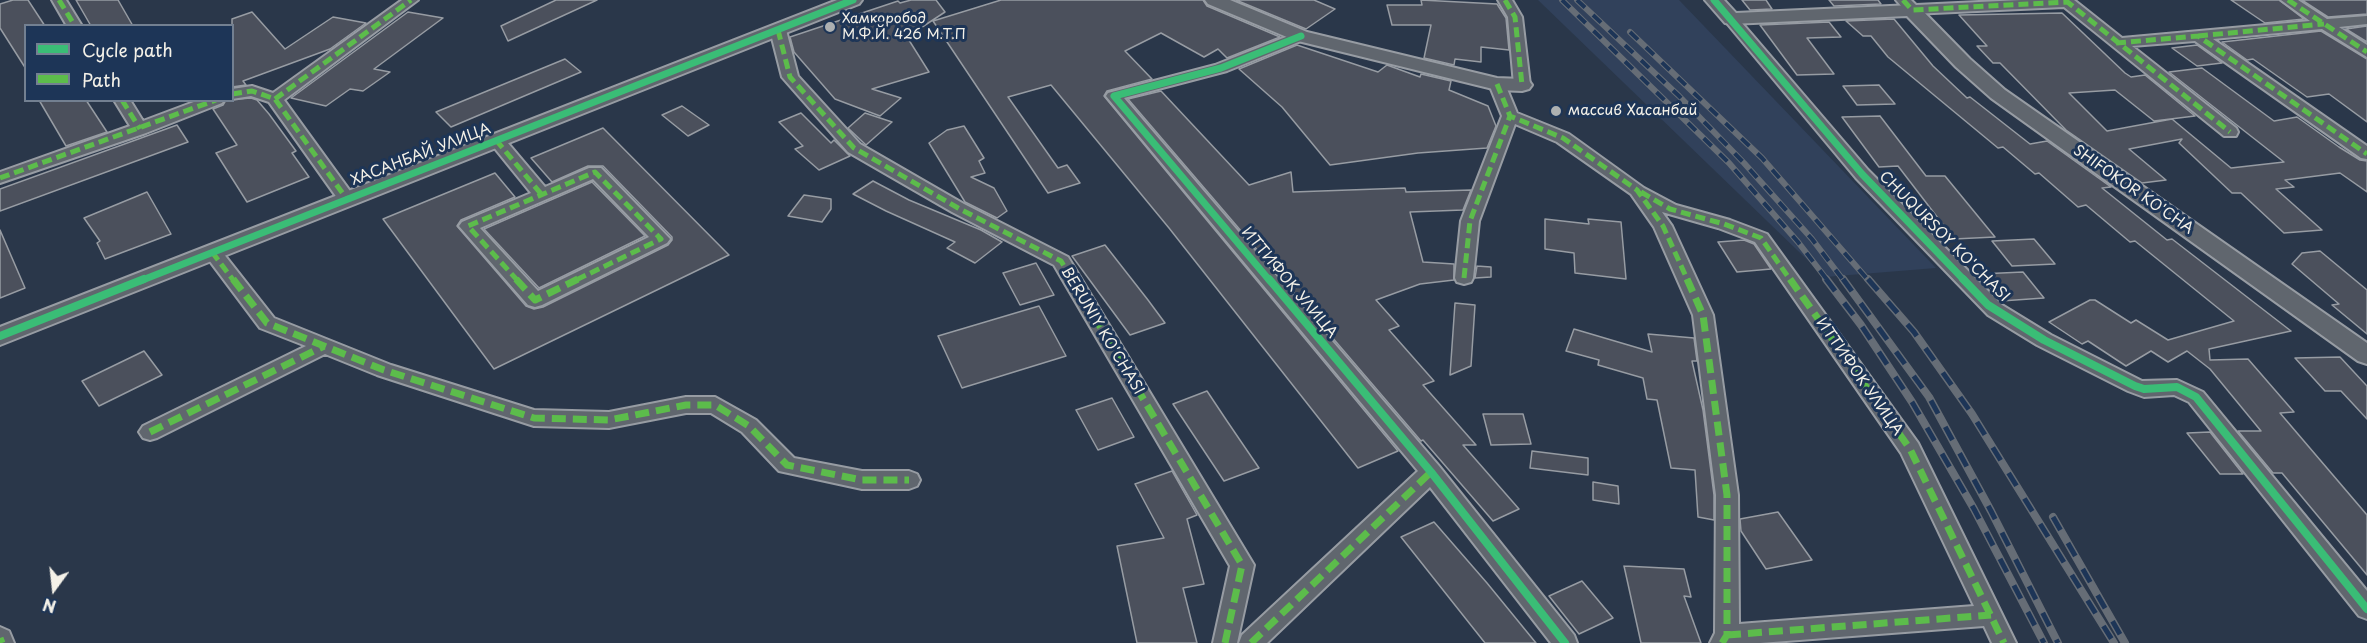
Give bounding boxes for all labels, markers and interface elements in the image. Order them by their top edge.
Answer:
place label: Хамкоробод М.Ф.Й. 426 М.Т.П [842,11,966,44]
marker: Хамкоробод М.Ф.Й. 426 М.Т.П [823,20,837,34]
legend [24,24,234,102]
text: Cycle path [82,36,173,63]
text: Path [82,66,121,93]
place label: массив Хасанбай [1568,102,1697,120]
marker: массив Хасанбай [1549,104,1563,118]
street label: ХАСАНБАЙ УЛИЦА [349,120,493,190]
street label: SHIFOKOR KO'CHA [2069,142,2197,238]
street label: CHUQURSOY KO'CHASI [1875,168,2013,306]
street label: ИТТИФОК УЛИЦА [1237,224,1341,342]
street label: BERUNIY KO'CHASI [1057,264,1147,398]
street label: ИТТИФОК УЛИЦА [1812,315,1906,439]
north arrow [24,559,84,619]
text: N [40,593,59,620]

